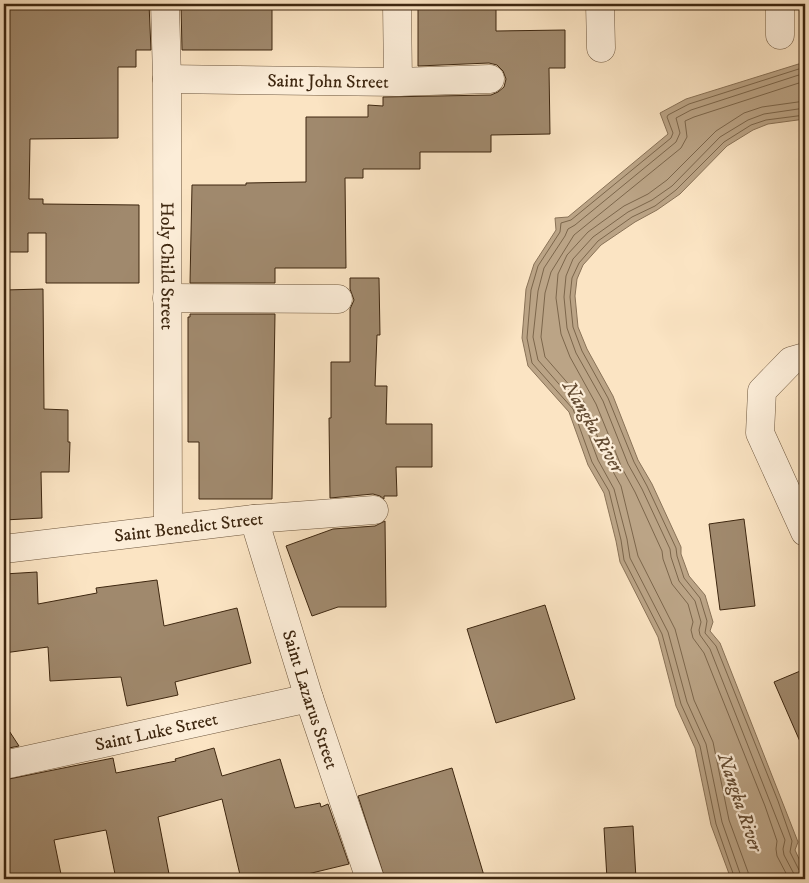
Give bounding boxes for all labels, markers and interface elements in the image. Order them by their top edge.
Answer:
street label: Saint John Street [267,70,389,94]
street label: Holy Child Street [155,202,178,330]
water label: Nangka River [557,376,629,479]
street label: Saint Benedict Street [113,508,264,548]
street label: Saint Lazarus Street [277,628,342,772]
street label: Saint Luke Street [93,708,220,757]
water label: Nangka River [712,749,768,857]

